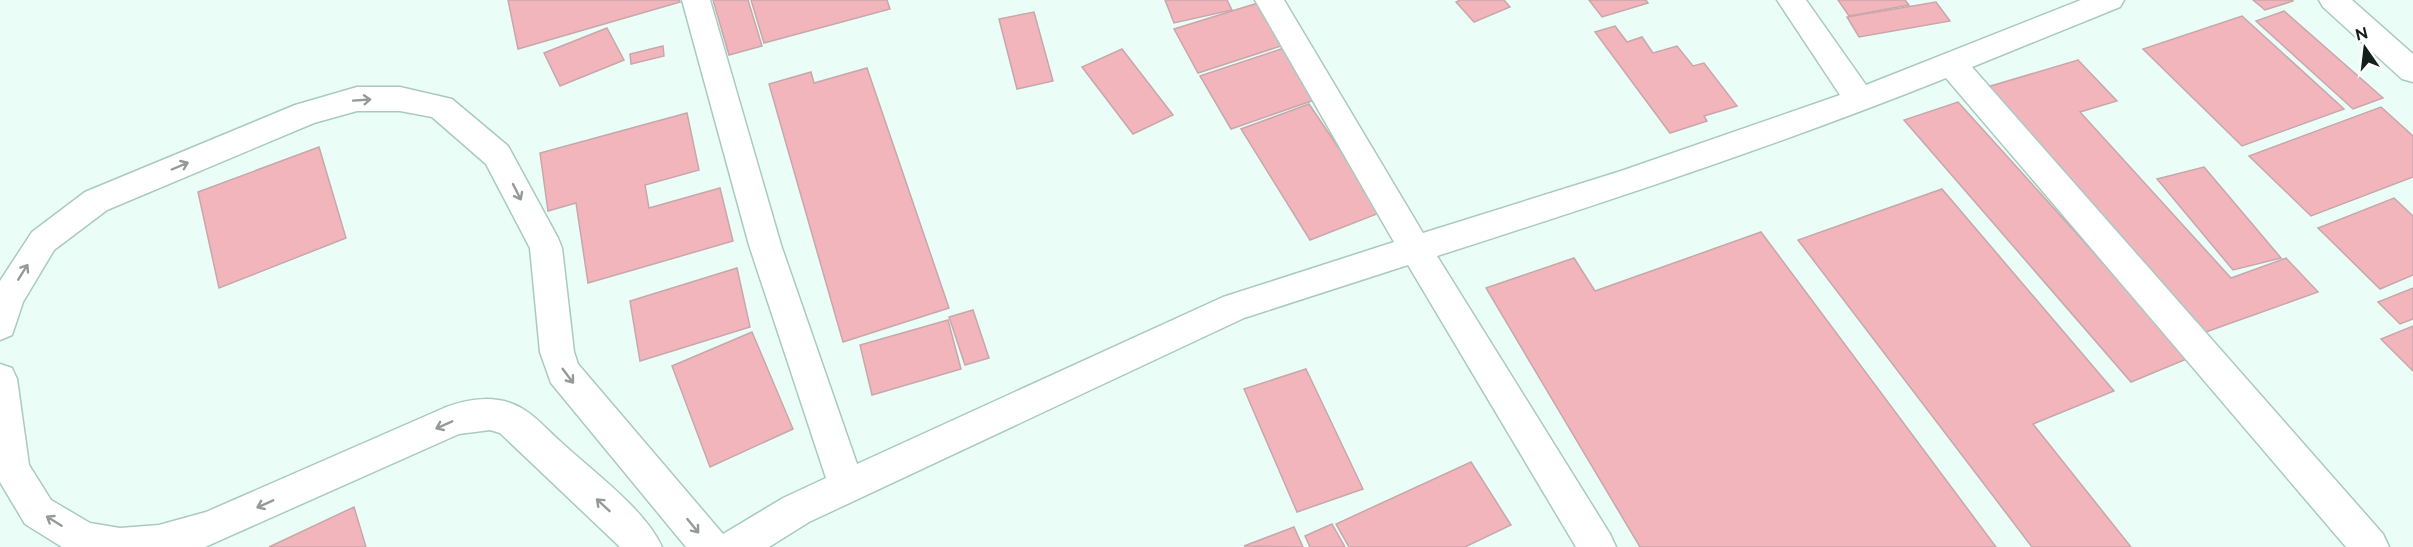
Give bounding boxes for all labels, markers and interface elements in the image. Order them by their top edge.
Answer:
north arrow [2335,18,2395,78]
text: N [2353,23,2370,45]
one-way arrow [352,94,372,105]
one-way arrow [171,160,189,171]
one-way arrow [512,182,523,200]
one-way arrow [17,264,30,281]
one-way arrow [561,368,574,384]
one-way arrow [435,419,453,431]
one-way arrow [257,498,275,510]
one-way arrow [596,498,611,512]
one-way arrow [46,515,63,527]
one-way arrow [686,517,699,533]

